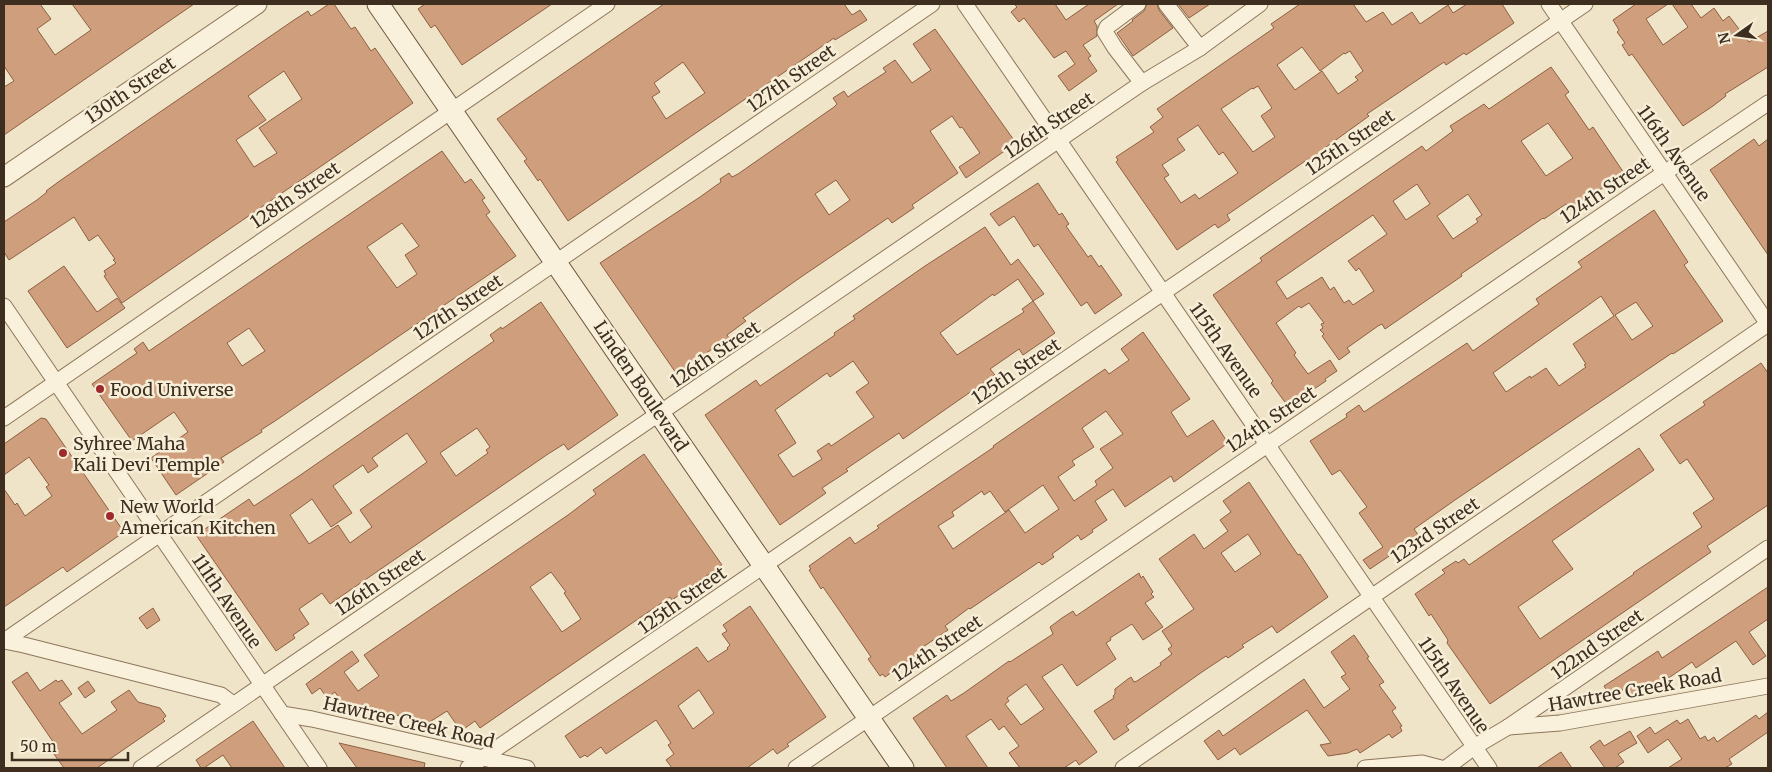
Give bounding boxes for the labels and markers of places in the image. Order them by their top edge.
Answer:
place label: Food Universe [110,378,233,401]
marker: Food Universe [94,383,106,395]
place label: Syhree Maha Kali Devi Temple [73,432,220,476]
marker: Syhree Maha Kali Devi Temple [57,447,69,459]
place label: New World American Kitchen [119,495,276,539]
marker: New World American Kitchen [104,510,116,522]

